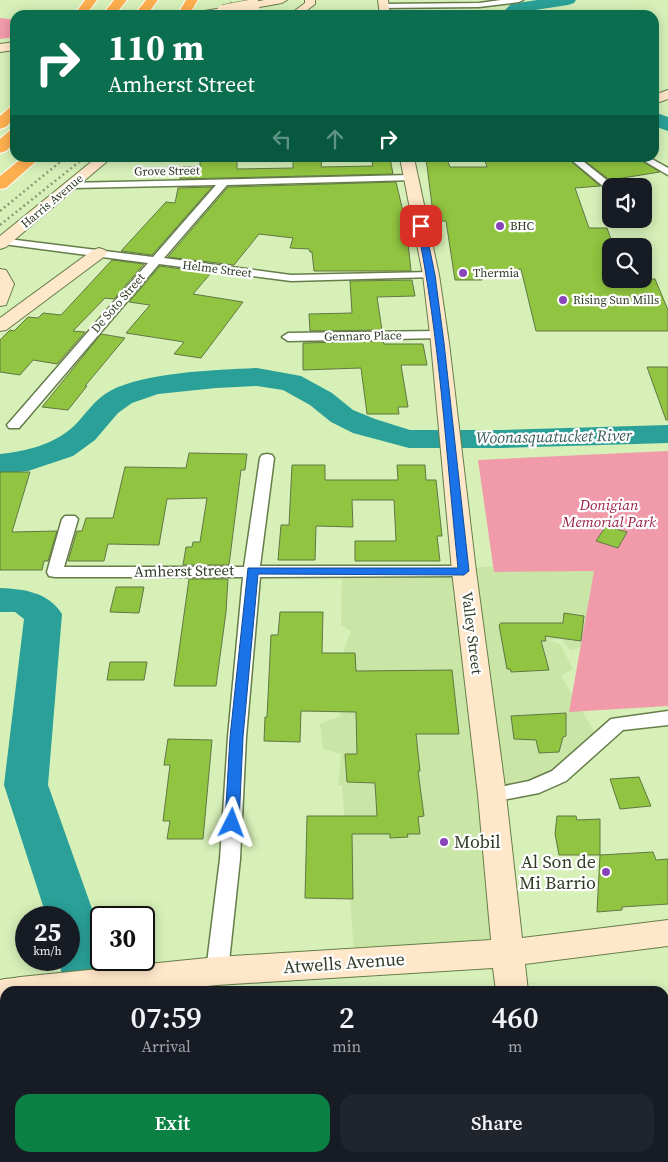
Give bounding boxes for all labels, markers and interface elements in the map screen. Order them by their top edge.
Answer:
text: 110 m [108,24,204,72]
icon: right [25,30,90,95]
text: Amherst Street [108,69,255,99]
icon: left [268,125,296,153]
icon: ahead [321,125,349,153]
icon: right [374,125,402,153]
street label: Grove Street [134,162,200,180]
street label: Harris Avenue [18,170,86,232]
map controls [602,178,652,288]
button: sound [602,178,652,228]
pin [400,205,442,247]
icon: arrive [407,212,435,240]
place label: BHC [510,218,534,234]
marker: BHC [494,220,506,232]
button: search [602,238,652,288]
street label: Helme Street [182,257,253,281]
place label: Thermia [473,265,520,281]
marker: Thermia [457,267,469,279]
street label: De Soto Street [88,270,148,336]
place label: Rising Sun Mills [573,292,659,308]
marker: Rising Sun Mills [557,294,569,306]
street label: Gennaro Place [324,327,402,345]
water label: Woonasquatucket River [476,424,633,448]
park label: Donigian Memorial Park [561,494,657,532]
street label: Amherst Street [134,559,234,582]
street label: Valley Street [457,590,488,676]
position arrow [205,796,257,848]
place label: Mobil [454,829,501,854]
marker: Mobil [438,836,450,848]
place label: Al Son de Mi Barrio [519,849,596,895]
marker: Al Son de Mi Barrio [600,866,612,878]
speed limit sign: 30 [90,906,155,971]
text: 25 [34,915,61,949]
text: km/h [33,943,62,959]
street label: Atwells Avenue [282,946,406,979]
text: 07:59 [130,997,202,1038]
text: 2 [339,997,355,1038]
text: 460 [492,997,539,1038]
text: Arrival [141,1035,191,1057]
text: min [332,1035,361,1057]
text: m [508,1035,522,1057]
button: Exit [15,1094,330,1152]
button: Share [340,1094,654,1152]

